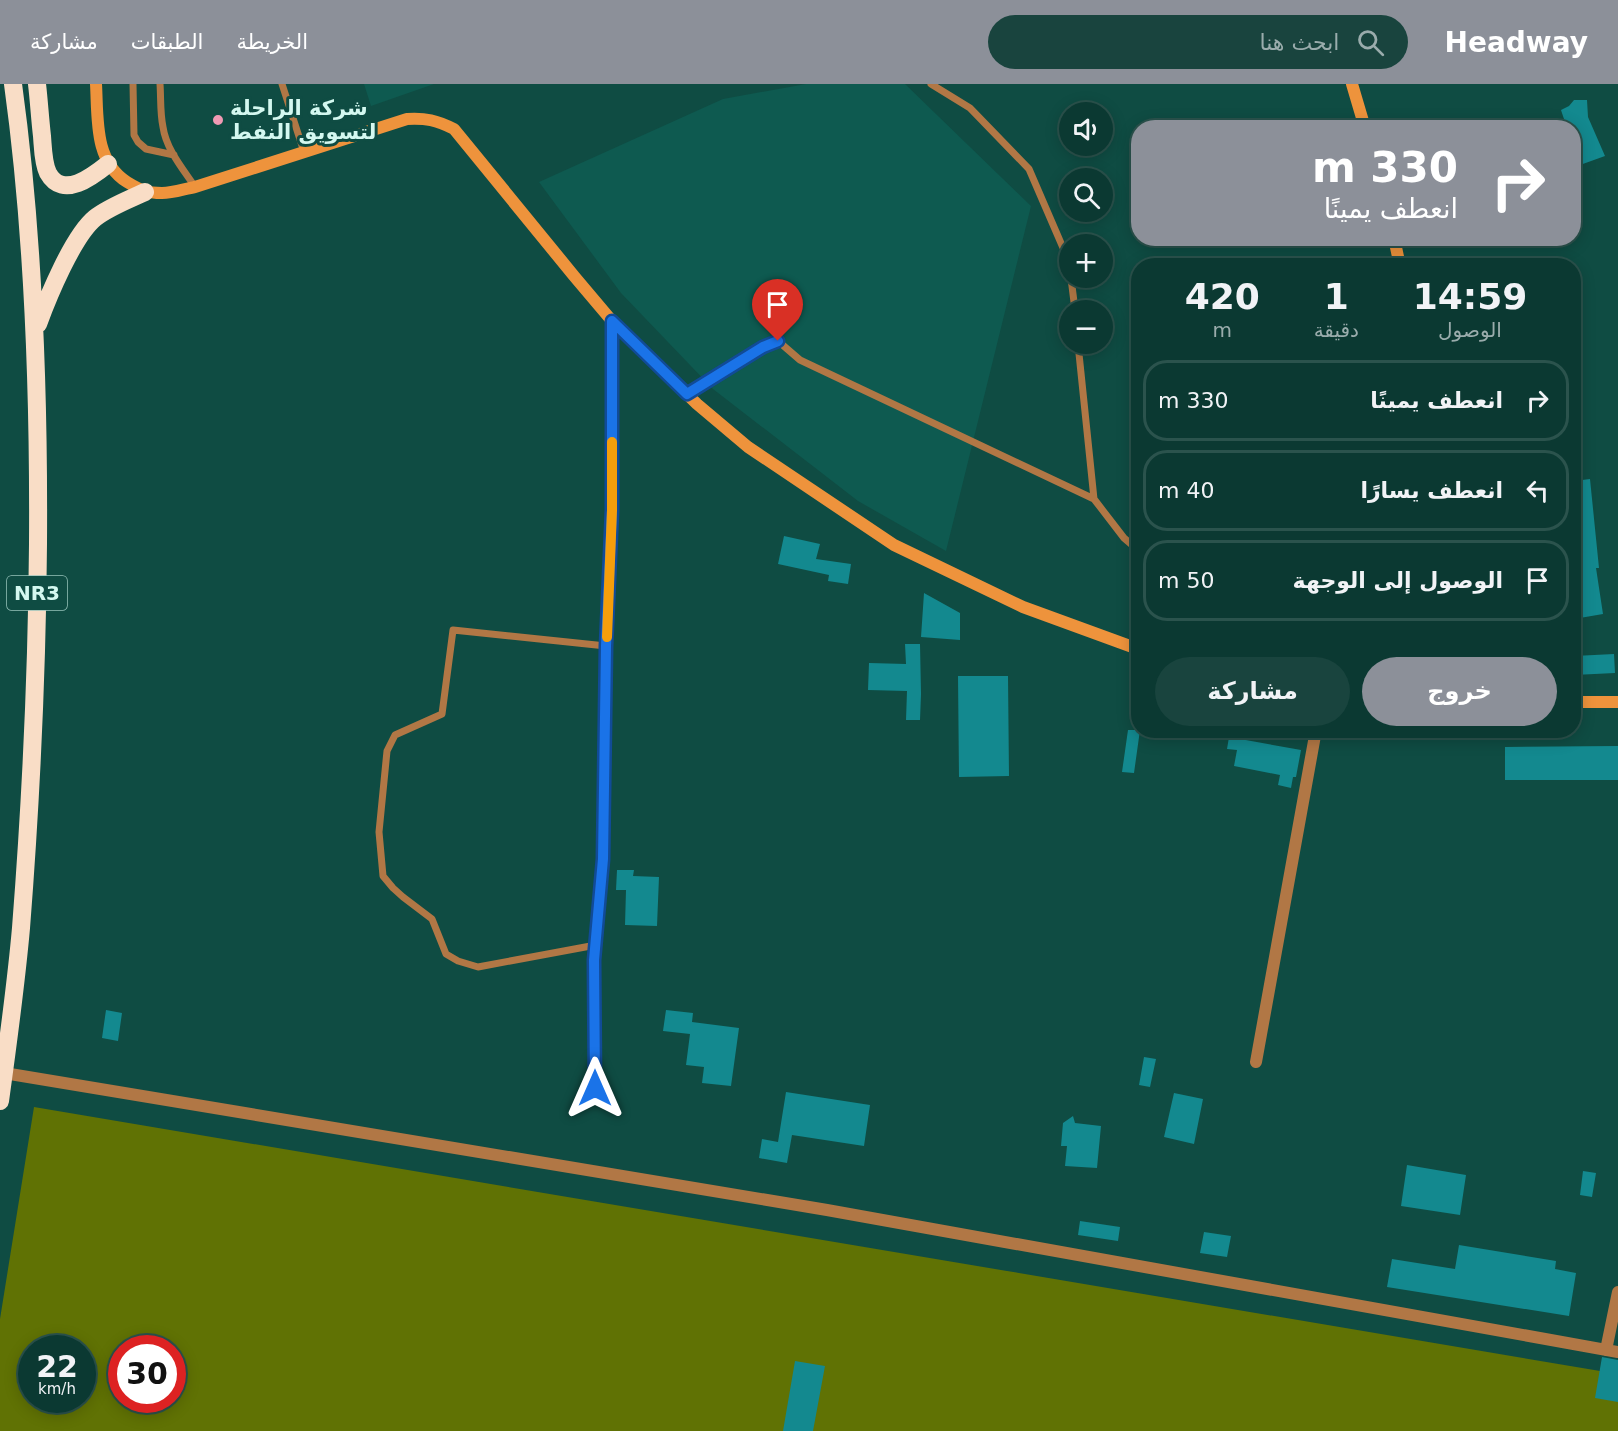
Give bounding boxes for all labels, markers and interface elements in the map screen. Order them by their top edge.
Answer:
search box [988,15,1408,69]
icon: search [1354,26,1387,59]
text: Headway [1444,26,1588,59]
text: مشاركة [30,30,98,54]
text: الطبقات [131,30,203,54]
text: الخريطة [236,30,308,54]
text: ابحث هنا [1260,30,1339,55]
place label: شركة الراحلة لتسويق النفط [230,96,376,144]
map controls [1059,102,1113,354]
button: sound [1059,102,1113,156]
marker: شركة الراحلة لتسويق النفط [211,113,225,127]
text: 330 m [1312,143,1458,192]
icon: right [1479,144,1557,222]
button: search [1059,168,1113,222]
text: انعطف يمينًا [1324,193,1458,224]
button: + [1059,234,1113,288]
text: 420 [1185,276,1260,317]
text: 1 [1324,276,1349,317]
text: 14:59 [1413,276,1527,317]
pin [752,279,803,341]
icon: arrive [761,288,794,321]
button: − [1059,300,1113,354]
text: m [1213,318,1232,342]
text: دقيقة [1314,318,1359,342]
text: الوصول [1438,318,1502,342]
icon: right [1521,384,1554,417]
text: 330 m [1158,388,1228,413]
text: انعطف يمينًا [1370,388,1503,413]
icon: left [1521,474,1554,507]
text: 40 m [1158,478,1214,503]
text: انعطف يسارًا [1360,478,1503,503]
icon: arrive [1521,564,1554,597]
text: 50 m [1158,568,1214,593]
text: الوصول إلى الوجهة [1293,568,1503,593]
road number: NR3 [7,576,67,610]
button: مشاركة [1155,657,1350,726]
button: خروج [1362,657,1557,726]
position arrow [563,1056,627,1120]
speed limit sign: 30 [108,1335,186,1413]
text: 22 [36,1349,78,1384]
text: km/h [38,1380,76,1398]

